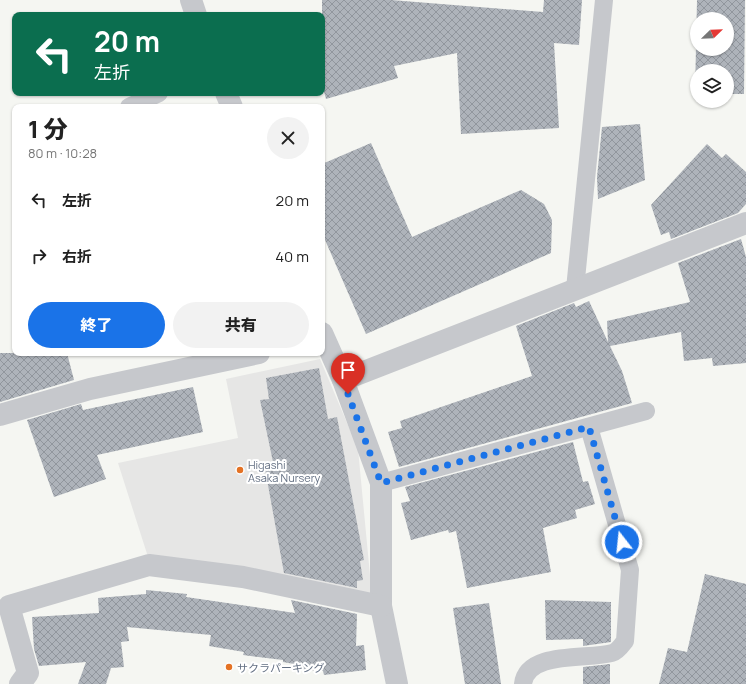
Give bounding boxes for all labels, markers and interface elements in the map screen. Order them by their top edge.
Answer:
north arrow [690,12,734,56]
map controls [690,12,734,108]
text: 20 m [94,22,160,60]
icon: left [28,28,80,80]
text: 左折 [94,60,130,84]
button: layers [690,64,734,108]
text: 1 分 [28,112,68,145]
button: close [267,117,309,159]
text: 80 m · 10:28 [28,144,97,162]
icon: left [28,189,50,211]
text: 左折 [62,190,92,211]
text: 20 m [276,190,309,211]
icon: right [28,245,50,267]
text: 右折 [62,246,92,267]
text: 40 m [275,246,309,267]
button: 終了 [28,302,165,348]
button: 共有 [173,302,309,348]
pin [331,353,365,394]
icon: arrive [337,359,359,381]
place label: Higashi Asaka Nursery [248,457,321,485]
marker: Higashi Asaka Nursery [235,465,245,475]
position arrow [601,521,643,563]
place label: サクラパーキング [237,660,325,675]
marker: サクラパーキング [224,662,234,672]

